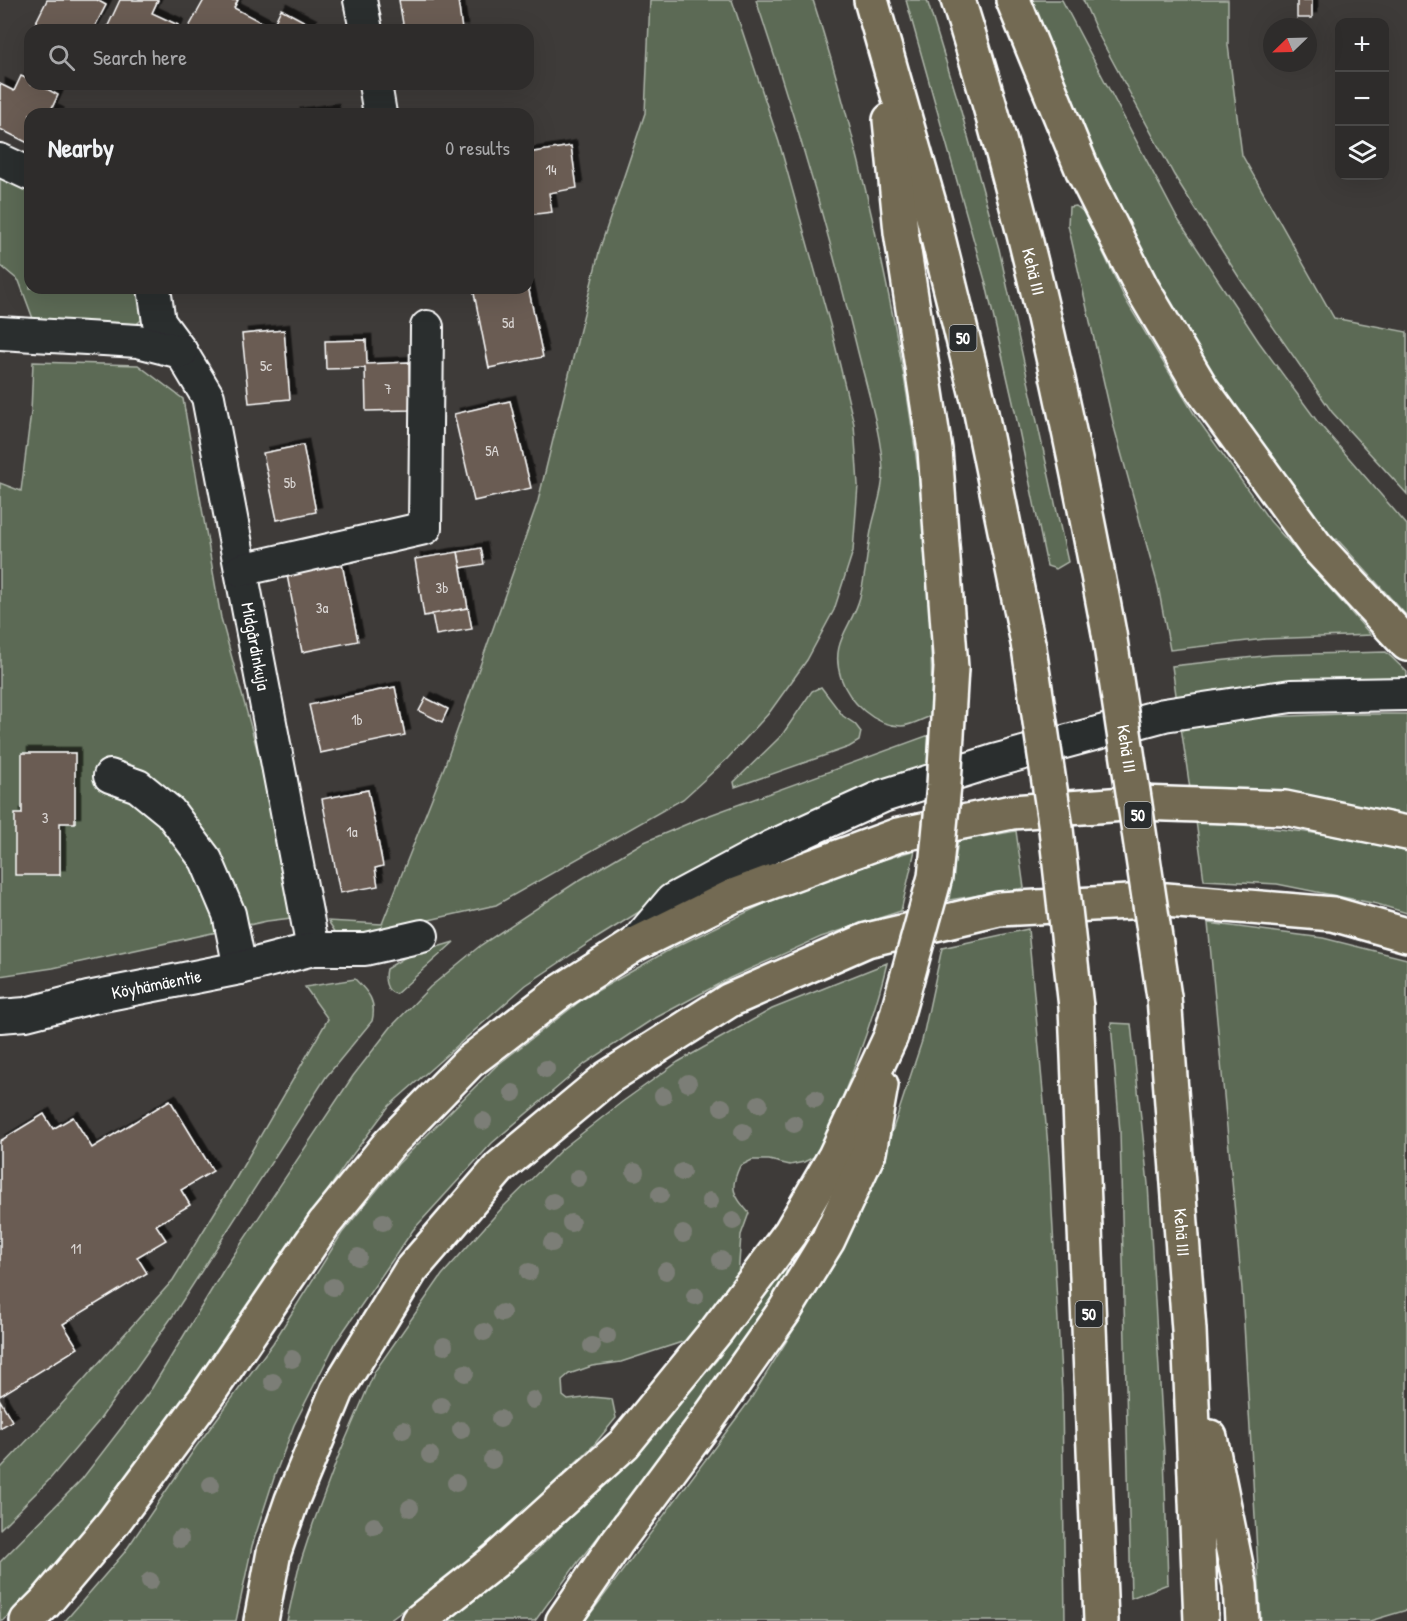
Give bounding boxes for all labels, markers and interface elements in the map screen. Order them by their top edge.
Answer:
north arrow [1263,18,1317,72]
map controls [1335,18,1389,180]
button: + [1335,18,1389,72]
search box [24,24,534,90]
icon: search [45,41,78,74]
text: Search here [93,42,187,72]
button: − [1335,72,1389,126]
button: layers [1335,126,1389,180]
text: Nearby [48,130,114,165]
text: 0 results [445,134,510,161]
house number: 14 [545,159,557,180]
street label: Kehä III [1016,245,1051,298]
house number: 5d [502,312,514,333]
road number: 50 [950,325,976,351]
house number: 5c [260,355,272,376]
house number: 7 [384,378,392,399]
house number: 5A [485,440,500,461]
house number: 5b [284,472,296,493]
house number: 3b [436,577,448,598]
house number: 3a [316,597,328,618]
street label: Midgårdinkuja [235,600,277,692]
house number: 1b [351,709,363,730]
street label: Kehä III [1111,723,1143,774]
road number: 50 [1124,802,1152,828]
house number: 3 [42,807,49,828]
house number: 1a [346,821,358,842]
street label: Köyhämäentie [109,963,204,1005]
street label: Kehä III [1168,1207,1196,1257]
house number: 11 [71,1238,81,1259]
road number: 50 [1076,1301,1102,1327]

